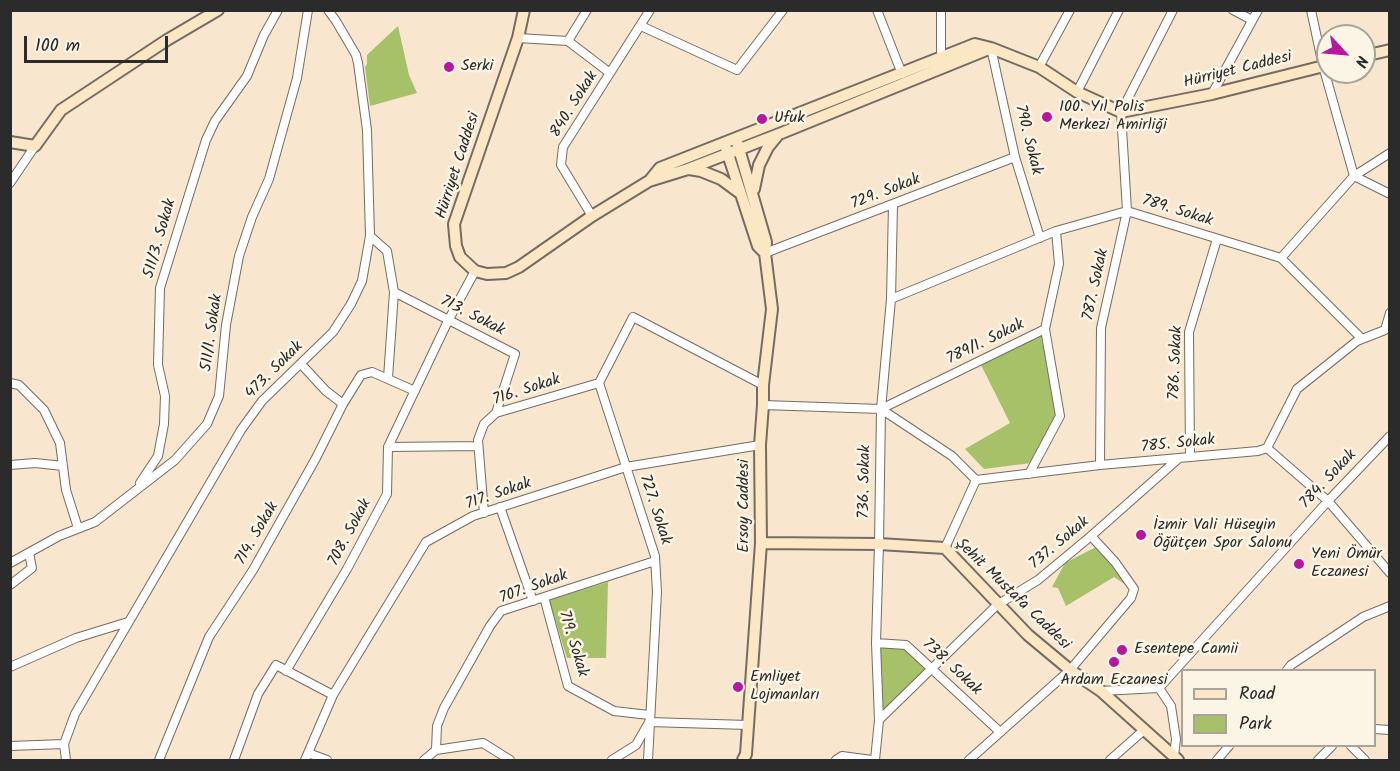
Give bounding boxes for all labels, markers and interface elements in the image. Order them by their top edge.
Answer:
scale bar [27,24,171,62]
north arrow [1316,24,1376,84]
text: 100 m [35,32,80,61]
street label: Hürriyet Caddesi [1182,48,1294,94]
text: N [1347,51,1374,71]
place label: Serki [461,57,493,77]
marker: Serki [442,60,456,74]
street label: 840. Sokak [547,68,603,142]
place label: 100. Yıl Polis Merkezi Amirliği [1059,98,1167,136]
street label: 790. Sokak [1009,103,1045,177]
place label: Ufuk [774,109,805,129]
street label: Hürriyet Caddesi [433,110,485,222]
marker: 100. Yıl Polis Merkezi Amirliği [1040,110,1054,124]
marker: Ufuk [755,112,769,126]
street label: 729. Sokak [849,171,923,215]
street label: 789. Sokak [1139,192,1215,232]
street label: 511/3. Sokak [140,197,182,281]
street label: 787. Sokak [1080,247,1114,323]
street label: 511/1. Sokak [198,293,228,373]
street label: 713. Sokak [436,293,508,341]
street label: 789/1. Sokak [944,316,1028,370]
street label: 786. Sokak [1166,326,1188,400]
street label: 473. Sokak [242,338,308,404]
street label: 716. Sokak [491,371,563,411]
street label: 785. Sokak [1140,432,1216,458]
street label: 736. Sokak [856,445,876,519]
street label: 784. Sokak [1297,446,1361,514]
street label: Ersoy Caddesi [735,459,755,553]
street label: 727. Sokak [634,473,674,547]
street label: 717. Sokak [464,475,534,515]
street label: 708. Sokak [325,496,377,570]
street label: 714. Sokak [232,499,284,569]
street label: 737. Sokak [1026,513,1094,575]
place label: İzmir Vali Hüseyin Öğütçen Spor Salonu [1153,516,1292,554]
marker: İzmir Vali Hüseyin Öğütçen Spor Salonu [1134,528,1148,542]
street label: Şehit Mustafa Caddesi [950,535,1074,655]
place label: Yeni Ömür Eczanesi [1311,545,1382,583]
marker: Yeni Ömür Eczanesi [1292,557,1306,571]
street label: 707. Sokak [497,567,571,609]
street label: 719. Sokak [553,608,591,680]
street label: 738. Sokak [917,636,985,700]
place label: Esentepe Camii [1134,640,1238,660]
marker: Esentepe Camii [1115,643,1129,657]
marker: Ardam Eczanesi [1107,655,1121,669]
place label: Emliyet Lojmanları [750,668,820,706]
legend [1181,669,1376,747]
place label: Ardam Eczanesi [1060,671,1168,691]
marker: Emliyet Lojmanları [731,680,745,694]
text: Road [1239,680,1275,709]
text: Park [1239,710,1272,739]

